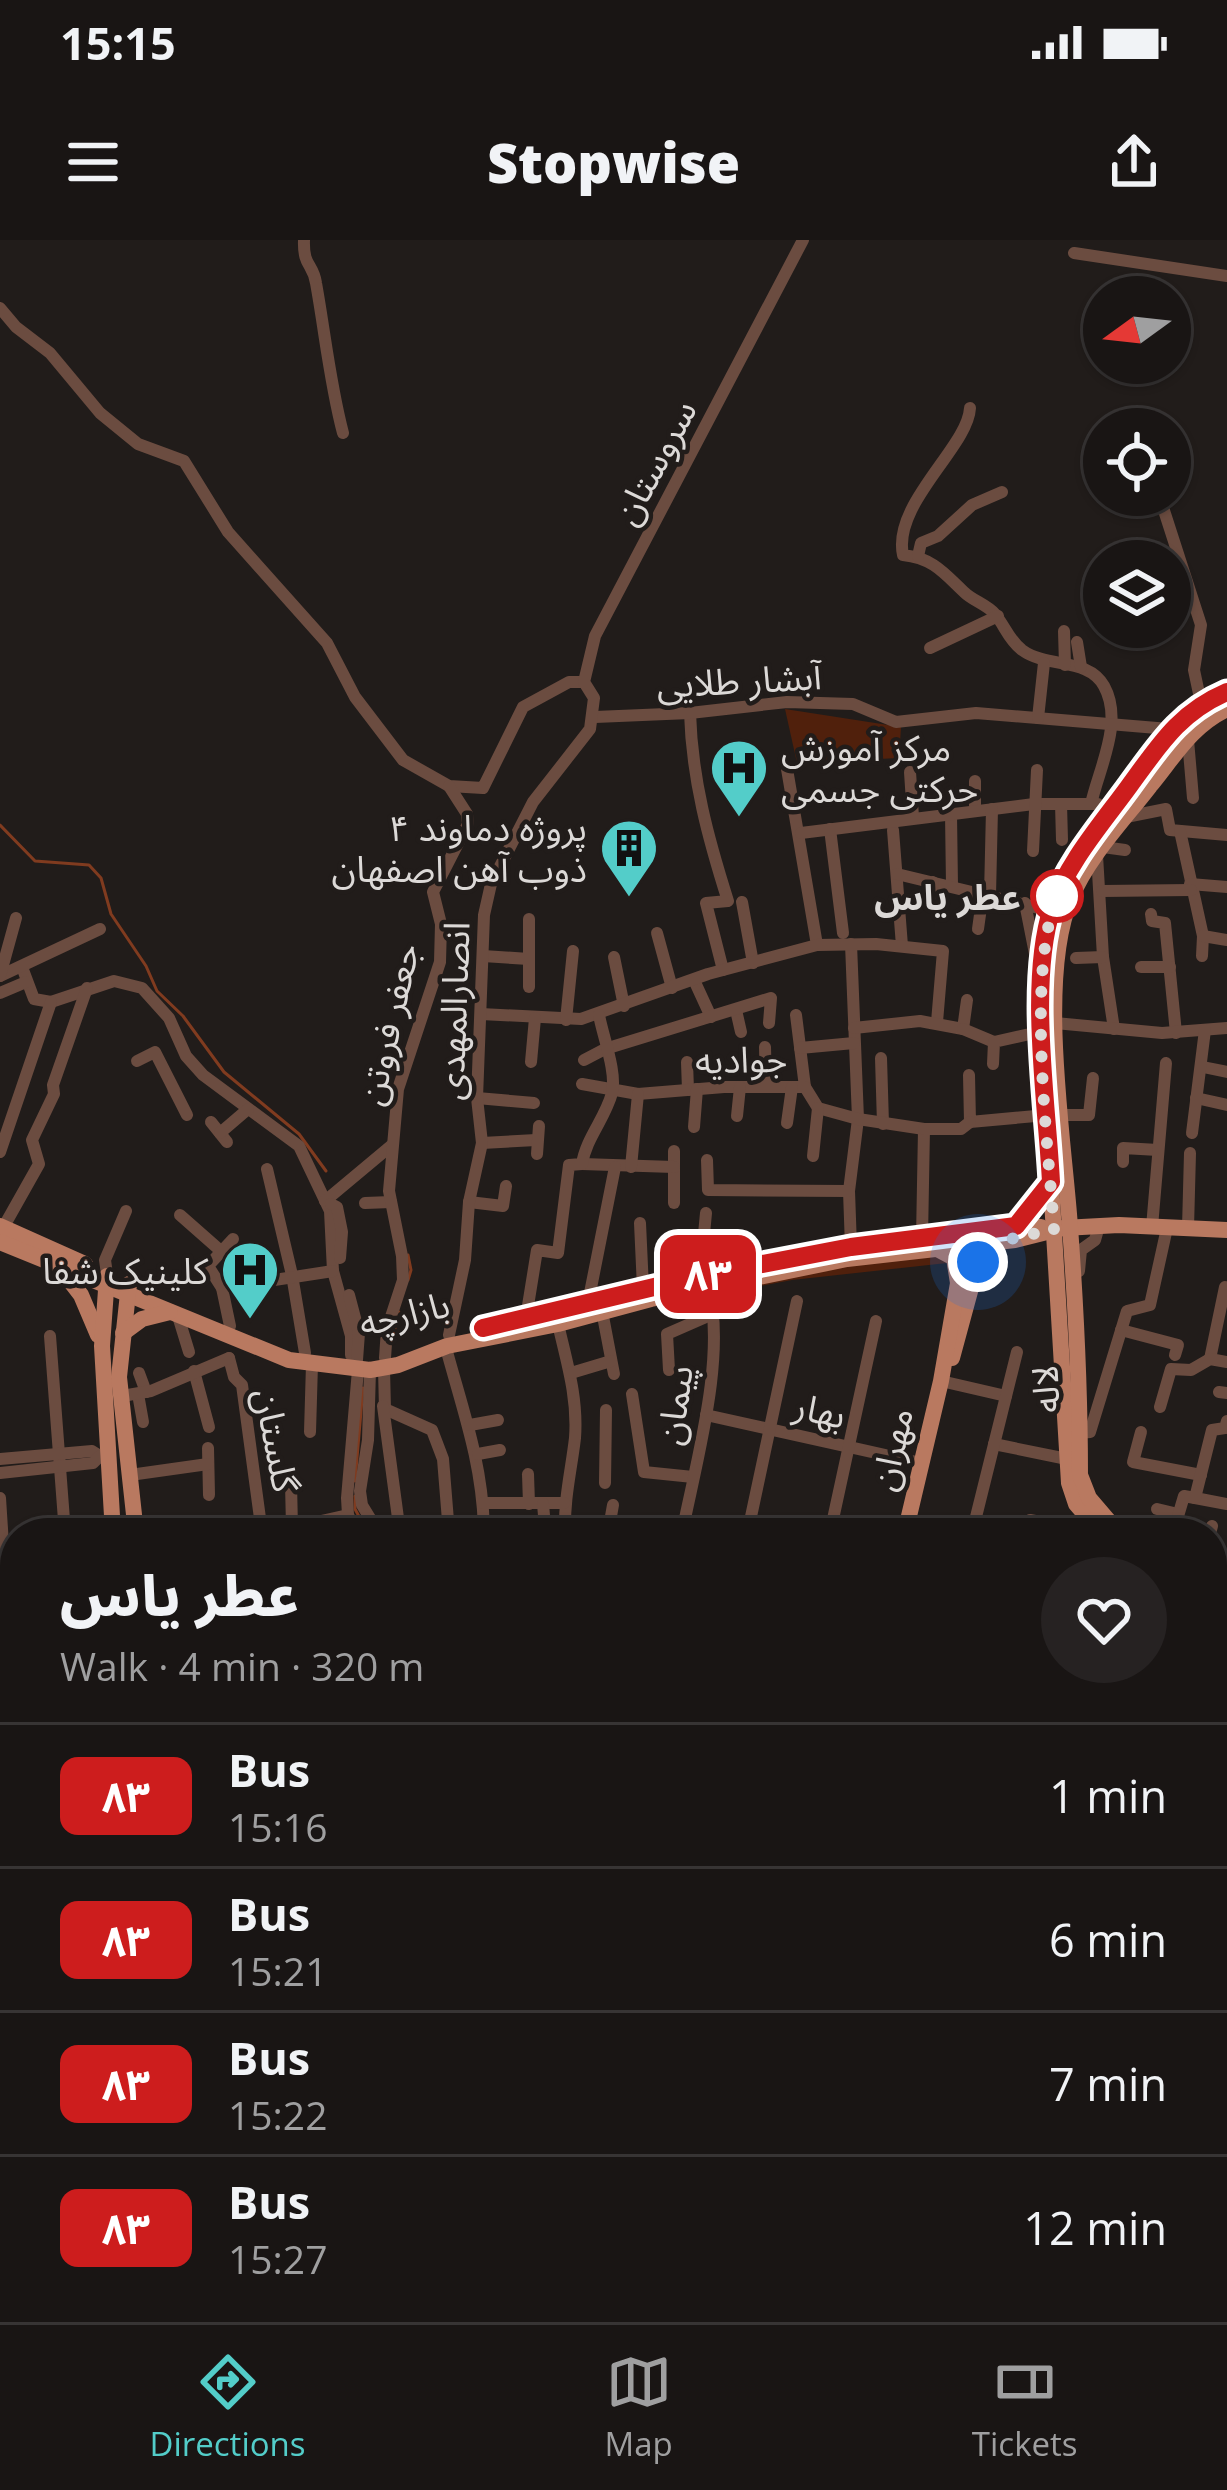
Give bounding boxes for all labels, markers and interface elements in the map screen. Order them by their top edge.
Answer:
text: 15:15 [60,12,176,73]
text: Stopwise [487,125,740,199]
icon: menu [60,129,126,195]
icon: share [1101,129,1167,195]
north arrow [1083,276,1191,384]
map controls [1083,276,1191,648]
street label: سروستان [601,391,707,533]
button: locate [1083,408,1191,516]
button: layers [1083,540,1191,648]
street label: آبشار طلایی [655,651,824,709]
place label: مرکز آموزش حرکتی جسمی [781,723,978,813]
hospital icon: مرکز آموزش حرکتی جسمی [708,737,770,819]
place label: پروژه دماوند ۴ ذوب آهن اصفهان [332,803,587,893]
building icon: پروژه دماوند ۴ ذوب آهن اصفهان [598,817,660,899]
marker: عطر یاس [1032,871,1082,921]
place label: عطر یاس [874,872,1021,921]
street label: انصارالمهدی [425,921,481,1101]
street label: جعفر فروتن [346,938,430,1110]
street label: جوادیه [694,1034,788,1084]
your location [948,1232,1008,1292]
line badge: ۸۳ [654,1235,762,1313]
hospital icon: کلینیک شفا [219,1239,281,1321]
text: ۸۳ [684,1245,732,1302]
place label: کلینیک شفا [42,1246,209,1295]
street label: بازارچه [354,1279,454,1347]
street label: پیمان [644,1362,704,1448]
street label: لاله [1019,1364,1071,1414]
street label: بهار [788,1380,851,1440]
street label: گلستان [243,1384,311,1497]
street label: مهران [858,1403,924,1495]
text: عطر یاس [60,1555,299,1633]
button: heart [1041,1557,1167,1683]
text: Walk · 4 min · 320 m [60,1639,424,1692]
text: Bus [228,1739,310,1800]
text: 1 min [1049,1765,1167,1826]
text: ۸۳ [102,1767,150,1824]
text: 15:16 [228,1800,327,1853]
text: Bus [228,1883,310,1944]
text: 6 min [1049,1909,1167,1970]
text: ۸۳ [102,1911,150,1968]
text: 15:21 [228,1944,327,1997]
text: Bus [228,2027,310,2088]
text: 7 min [1049,2053,1167,2114]
text: ۸۳ [102,2055,150,2112]
text: 15:22 [228,2088,327,2141]
text: Bus [228,2171,310,2232]
text: 12 min [1023,2197,1167,2258]
text: ۸۳ [102,2199,150,2256]
text: 15:27 [228,2232,327,2285]
tab: Directions [150,2349,306,2466]
tab: Map [605,2349,673,2466]
tab: Tickets [972,2349,1077,2466]

